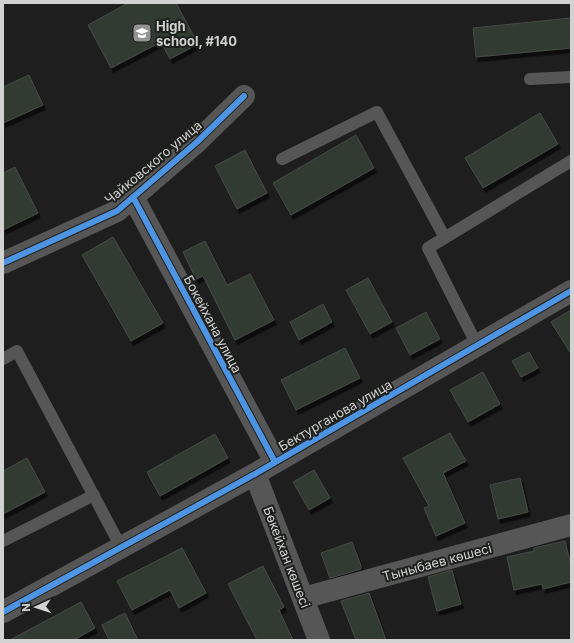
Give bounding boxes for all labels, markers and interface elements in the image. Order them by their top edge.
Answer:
place label: High school, #140 [156,18,237,49]
school or university icon: High school, #140 [131,22,153,44]
street label: Чайковского улица [101,117,205,207]
street label: Бокейхана улица [181,272,245,376]
street label: Бектурганова улица [275,376,395,454]
street label: Бөкейхан көшесі [260,504,314,610]
street label: Тыныбаев көшесі [381,540,493,584]
north arrow [16,587,56,627]
text: N [19,603,33,612]

